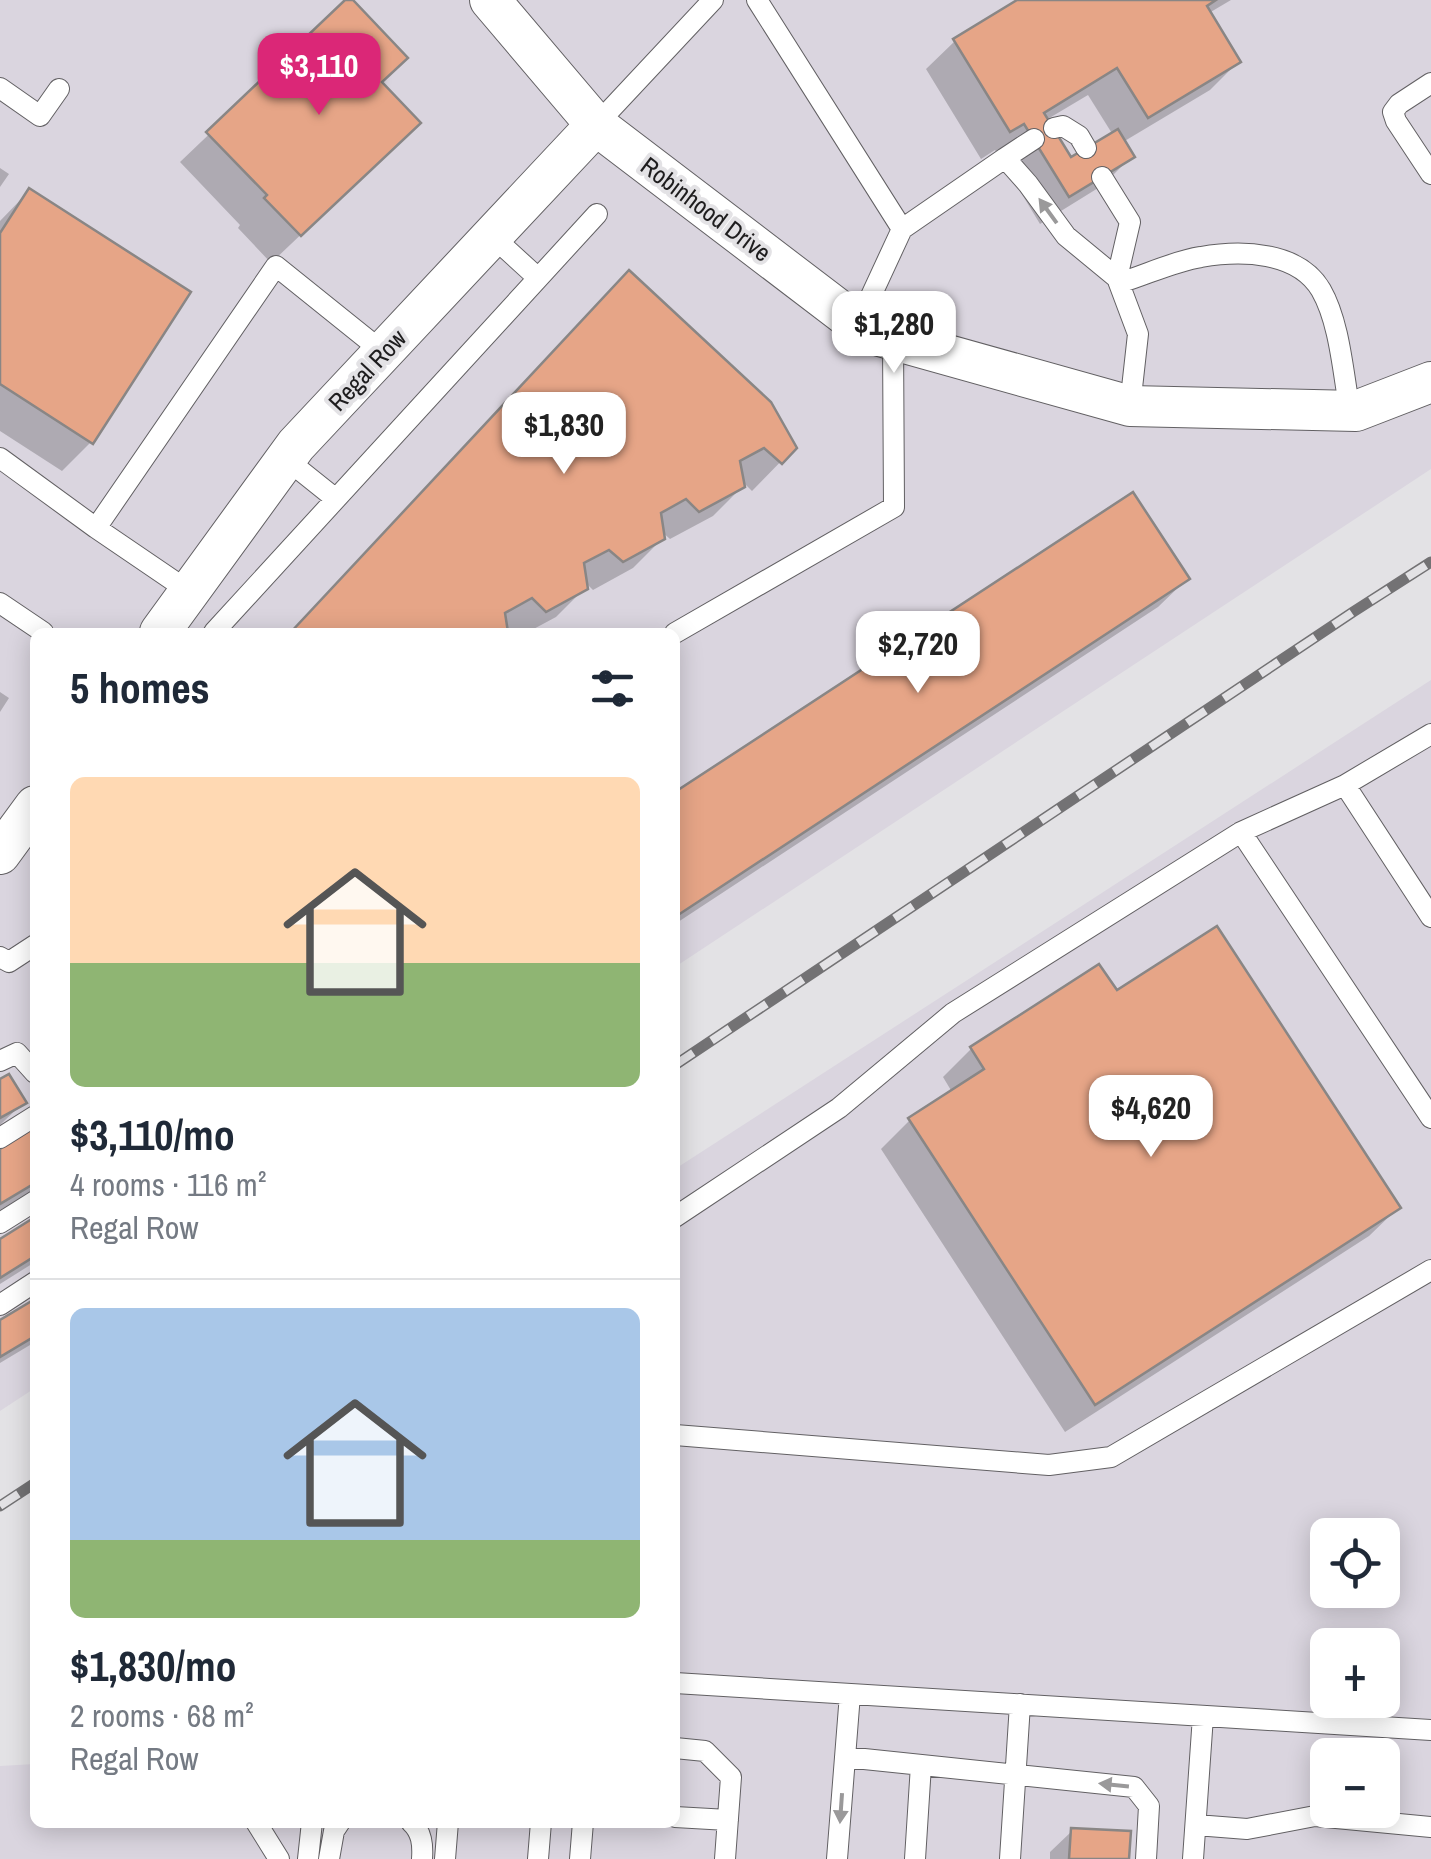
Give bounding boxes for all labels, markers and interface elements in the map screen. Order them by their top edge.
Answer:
pin: $3,110 [238,33,400,118]
text: $3,110 [280,44,358,87]
street label: Robinhood Drive [634,149,778,269]
one-way arrow [1038,197,1058,224]
pin: $1,280 [813,291,975,376]
text: $1,280 [854,302,934,345]
street label: Regal Row [320,322,414,418]
pin: $1,830 [483,392,645,477]
text: $1,830 [524,403,604,446]
pin: $2,720 [837,611,999,696]
text: $2,720 [878,622,958,665]
text: 5 homes [70,660,210,716]
icon: filters [585,661,640,716]
icon: home [265,842,445,1022]
pin: $4,620 [1070,1075,1232,1160]
text: $4,620 [1111,1086,1191,1129]
text: $3,110/mo [70,1107,235,1163]
text: 4 rooms · 116 m² [70,1163,266,1206]
text: Regal Row [70,1206,198,1249]
icon: home [265,1373,445,1553]
map controls [1310,1518,1400,1828]
button: locate [1310,1518,1400,1608]
button: + [1310,1628,1400,1718]
text: $1,830/mo [70,1638,237,1694]
text: 2 rooms · 68 m² [70,1694,254,1737]
text: Regal Row [70,1737,198,1780]
button: − [1310,1738,1400,1828]
one-way arrow [1098,1776,1130,1792]
one-way arrow [832,1793,848,1824]

